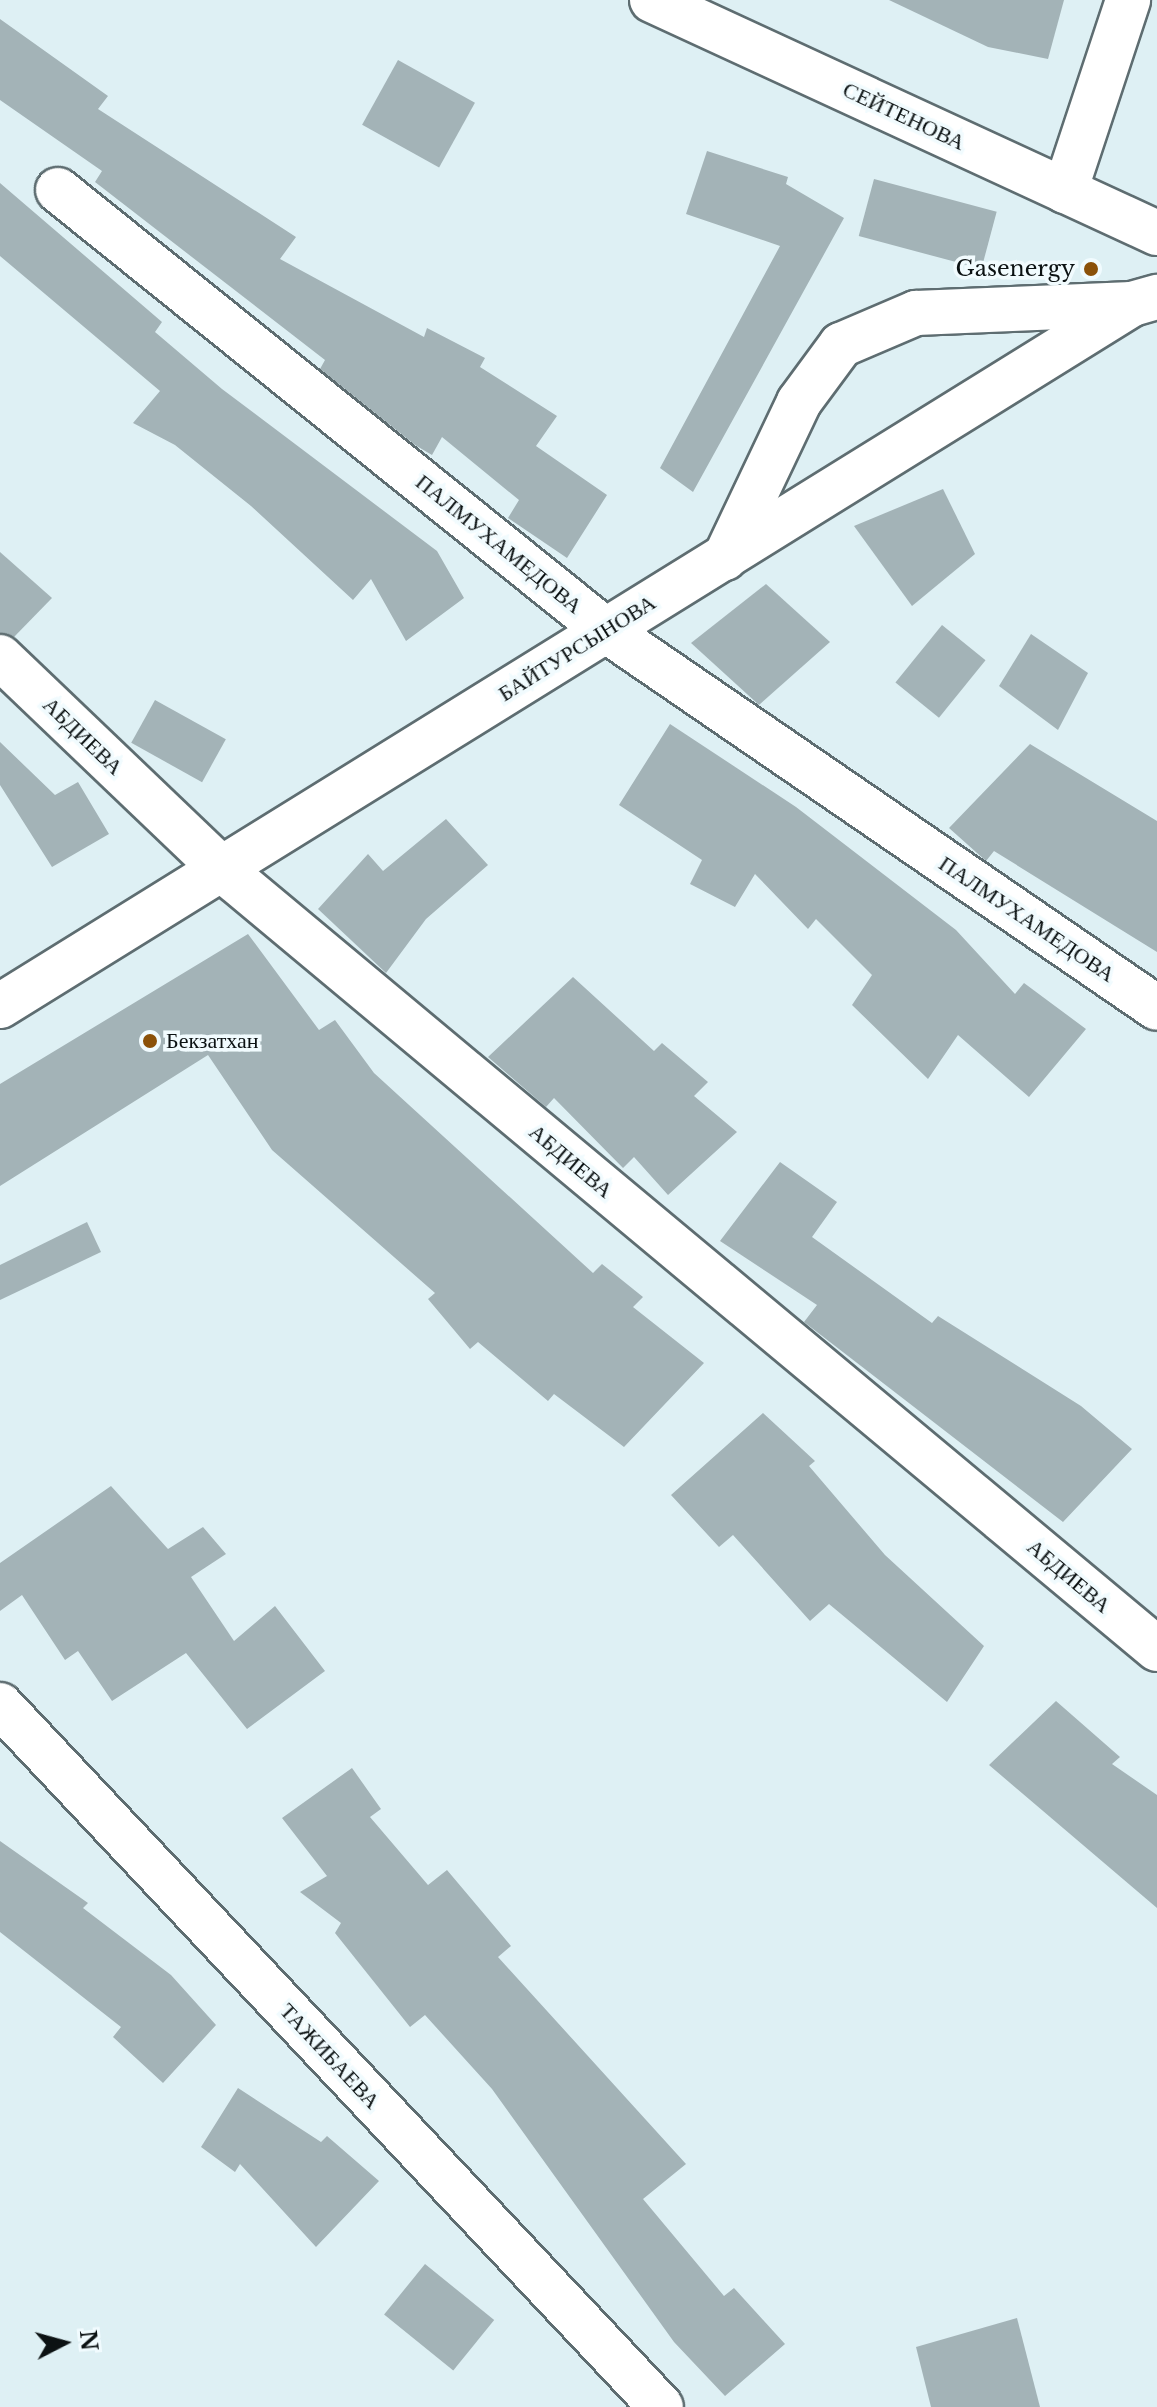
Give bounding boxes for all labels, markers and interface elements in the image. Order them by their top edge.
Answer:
street label: СЕЙТЕНОВА [839,76,969,156]
place label: Gasenergy [956,256,1075,282]
marker: Gasenergy [1082,260,1100,278]
street label: ПАЛМУХАМЕДОВА [410,469,588,619]
street label: БАЙТУРСЫНОВА [493,589,661,707]
street label: АБДИЕВА [37,691,129,781]
street label: ПАЛМУХАМЕДОВА [934,850,1120,988]
place label: Бекзатхан [166,1028,259,1054]
marker: Бекзатхан [141,1032,159,1050]
street label: АБДИЕВА [524,1118,618,1204]
street label: АБДИЕВА [1022,1533,1116,1619]
street label: ТАЖИБАЕВА [274,1998,386,2114]
north arrow [24,2303,104,2383]
text: N [74,2329,103,2352]

